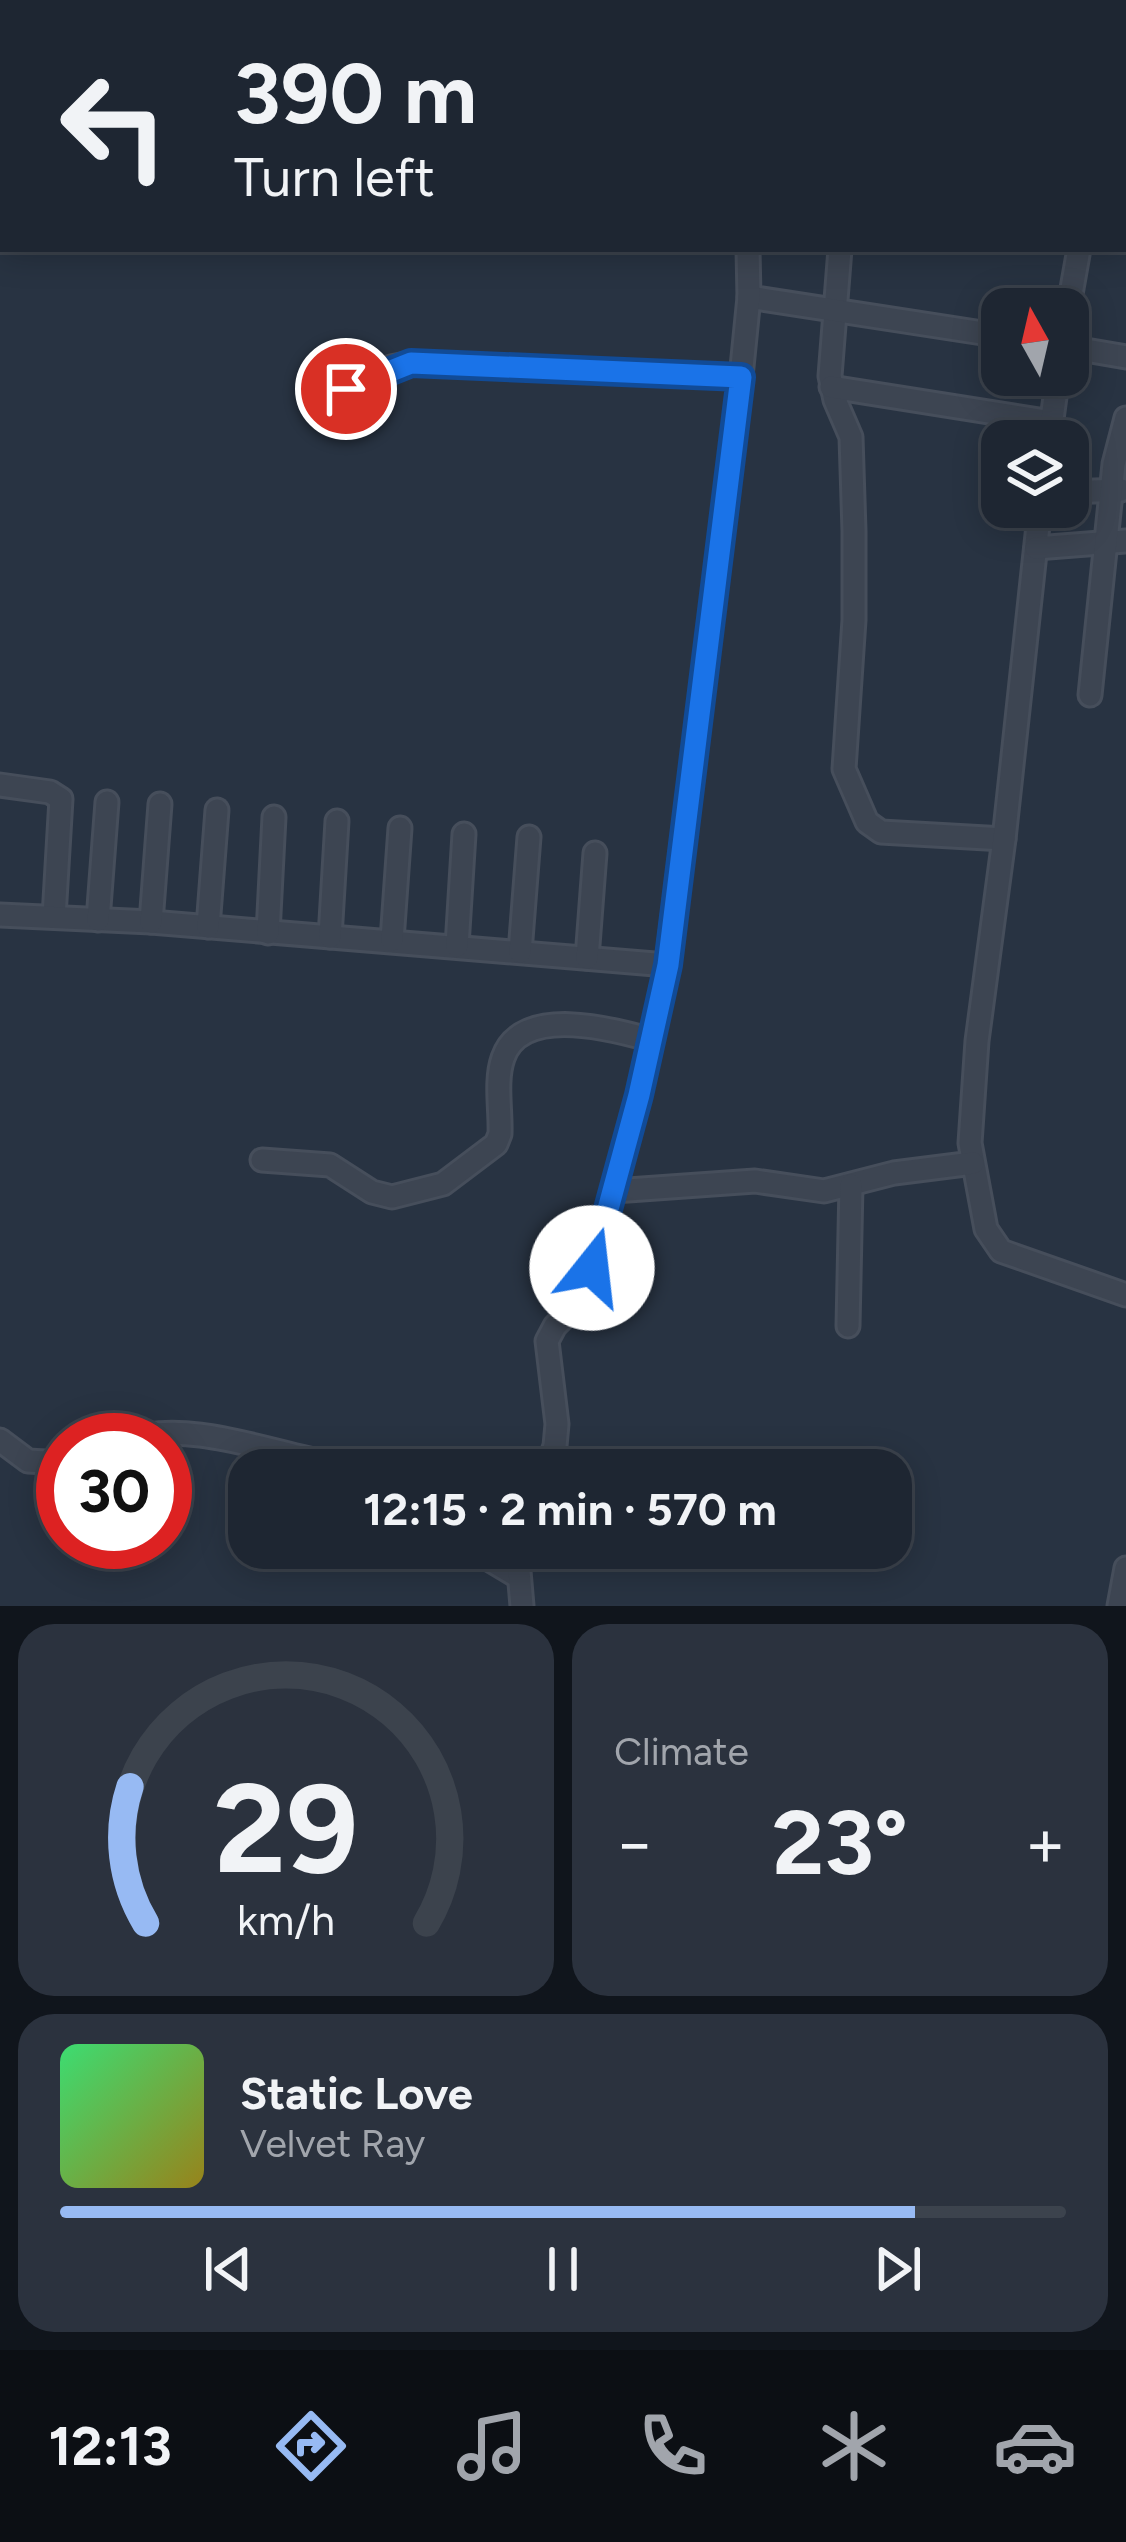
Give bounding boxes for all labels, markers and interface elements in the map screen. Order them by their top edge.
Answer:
text: 390 m [234,43,477,144]
icon: left [36,48,192,204]
text: Turn left [234,145,435,210]
north arrow [981,288,1089,396]
map controls [981,288,1089,528]
pin [295,338,397,440]
icon: arrive [313,356,379,422]
button: layers [981,420,1089,528]
position arrow [529,1205,655,1331]
speed limit sign: 30 [36,1413,192,1569]
text: 12:15 · 2 min · 570 m [363,1482,777,1536]
text: Climate [614,1728,749,1775]
text: 29 [214,1753,358,1903]
text: 23° [772,1788,908,1897]
text: − [614,1803,655,1883]
text: + [1025,1803,1066,1883]
text: km/h [237,1894,335,1946]
text: Static Love [240,2066,473,2120]
text: Velvet Ray [240,2120,425,2167]
icon: previous [195,2236,261,2302]
icon: pause [530,2236,596,2302]
icon: next [865,2236,931,2302]
icon: directions [269,2404,353,2488]
icon: music [450,2404,534,2488]
icon: phone [631,2404,715,2488]
icon: climate [812,2404,896,2488]
icon: car [993,2404,1077,2488]
text: 12:13 [49,2414,172,2479]

